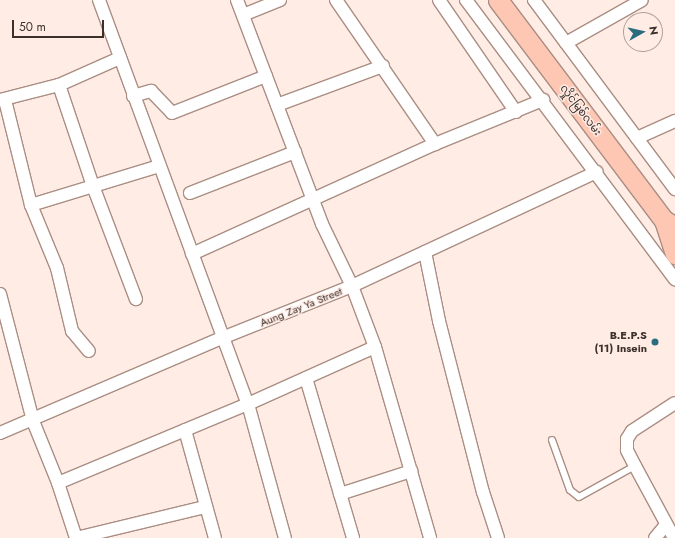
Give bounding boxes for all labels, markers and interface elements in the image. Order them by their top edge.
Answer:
scale bar [14,12,106,38]
north arrow [623,12,663,52]
text: 50 m [19,18,46,36]
text: N [645,25,662,36]
street label: လှိုင်မြစ်လမ်း [558,82,604,138]
street label: Aung Zay Ya Street [258,285,344,329]
place label: B.E.P.S (11) Insein [594,329,647,355]
marker: B.E.P.S (11) Insein [650,337,660,347]

